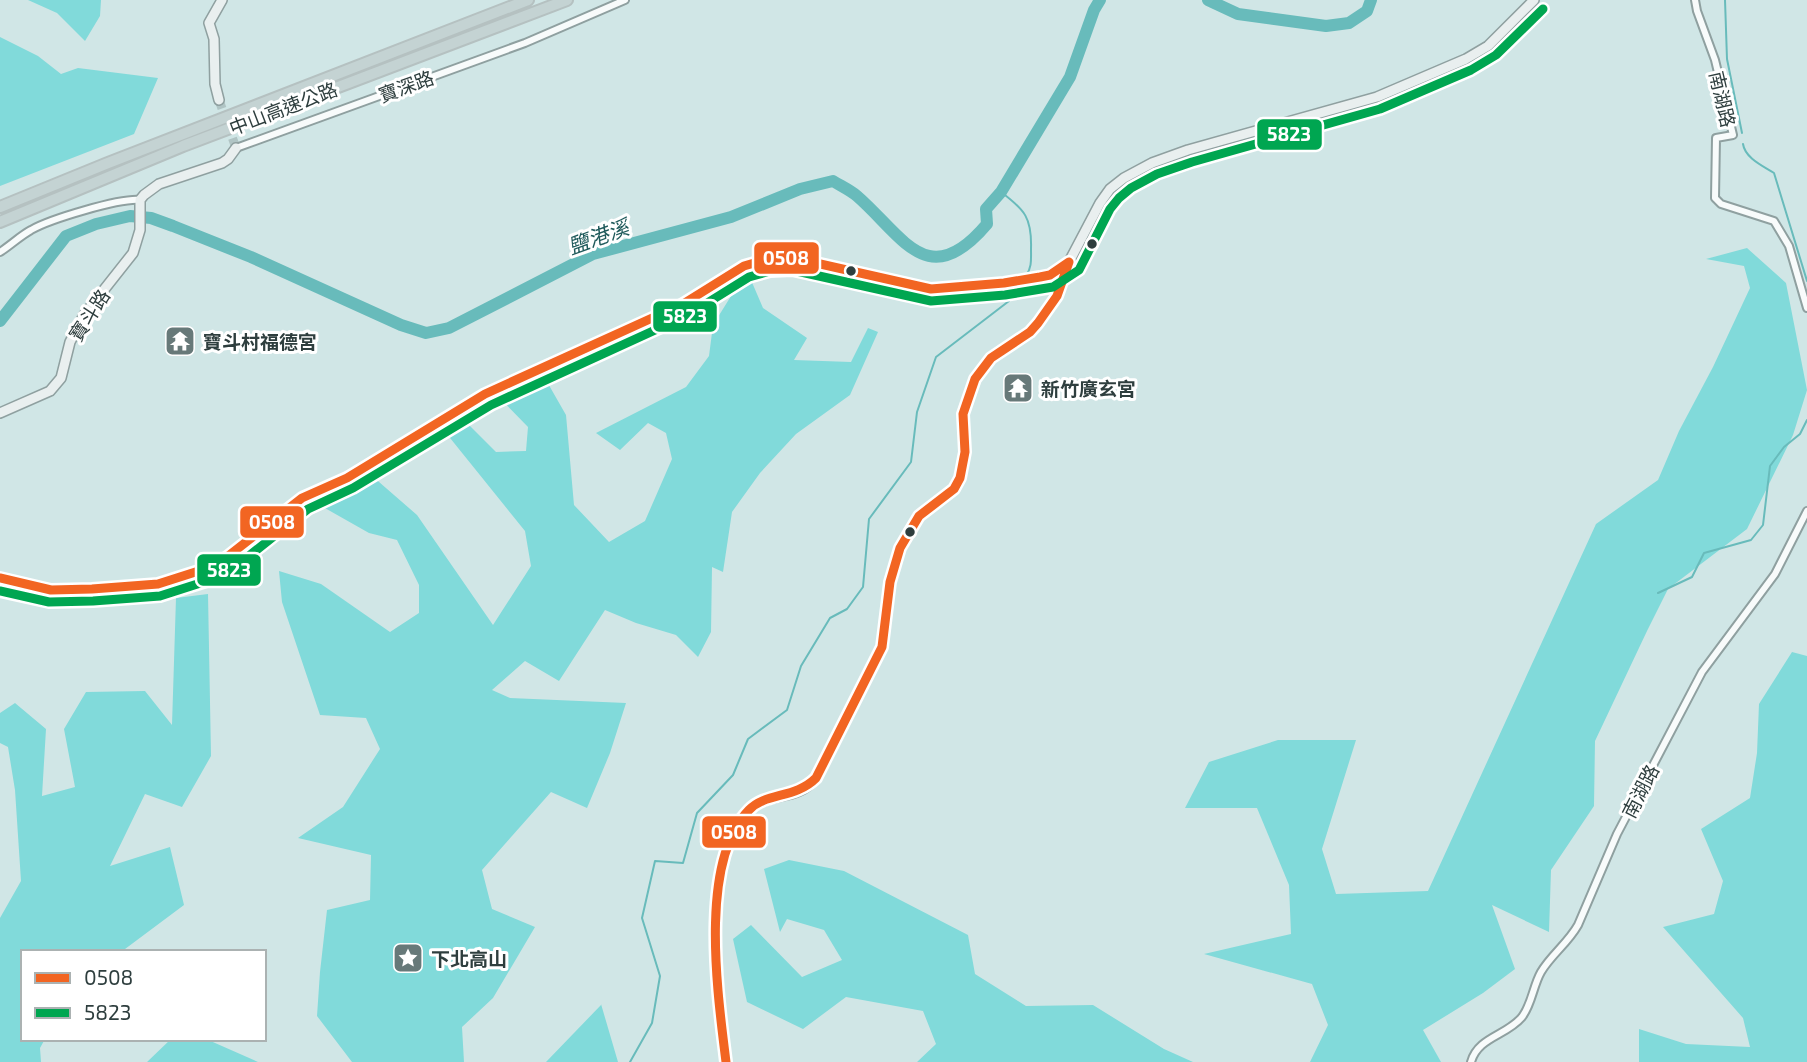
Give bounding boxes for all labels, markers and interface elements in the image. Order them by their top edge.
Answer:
street label: 寶深路 [375,65,437,107]
street label: 南湖路 [1705,69,1741,129]
street label: 中山高速公路 [226,77,340,139]
line badge: 5823 [1256,118,1323,151]
text: 5823 [1267,122,1311,145]
water label: 鹽港溪 [564,212,635,259]
unlabelled marker [1085,237,1099,251]
line badge: 0508 [753,241,820,275]
text: 0508 [763,246,809,269]
unlabelled marker [844,264,858,278]
street label: 寶斗路 [64,285,114,345]
line badge: 5823 [652,300,718,333]
text: 5823 [663,304,707,327]
temple icon: 寶斗村福德宮 [163,324,197,358]
place label: 寶斗村福德宮 [203,330,317,353]
temple icon: 新竹廣玄宮 [1001,371,1035,405]
place label: 新竹廣玄宮 [1041,377,1136,400]
line badge: 0508 [239,505,305,539]
text: 0508 [249,510,295,533]
unlabelled marker [903,525,917,539]
line badge: 5823 [196,553,262,587]
text: 5823 [207,558,251,581]
street label: 南湖路 [1617,760,1663,822]
line badge: 0508 [701,815,767,849]
text: 0508 [711,820,757,843]
place icon: 下北高山 [391,941,425,975]
place label: 下北高山 [431,947,507,970]
legend [21,950,266,1041]
text: 0508 [84,964,133,989]
text: 5823 [84,999,131,1024]

